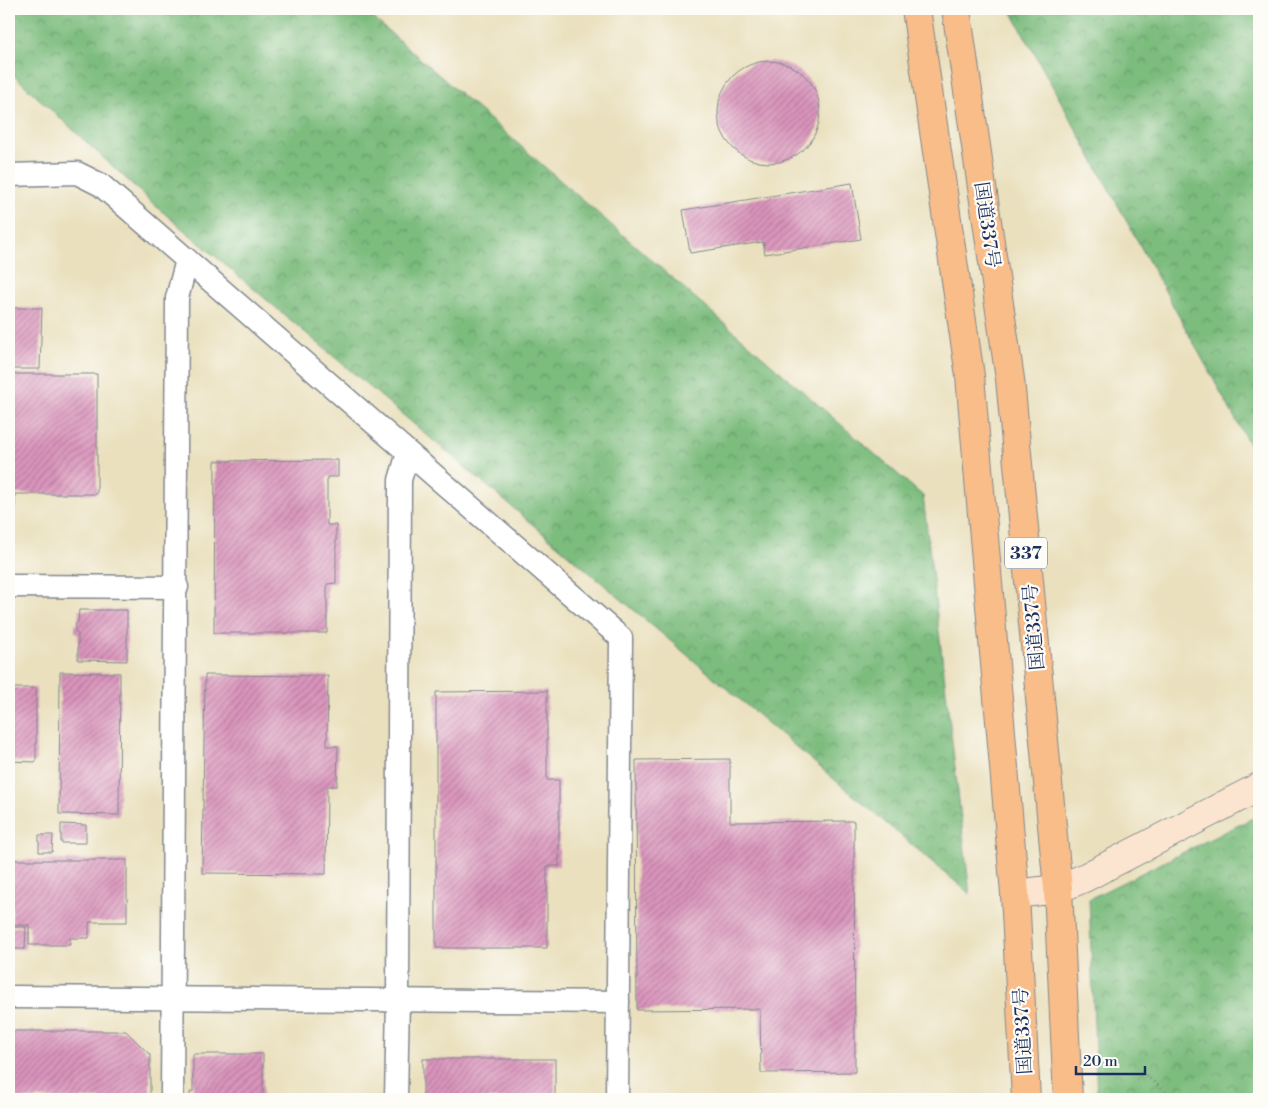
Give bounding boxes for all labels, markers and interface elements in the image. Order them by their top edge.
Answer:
street label: 国道337号 [969,180,1005,270]
road number: 337 [1005,538,1047,568]
street label: 国道337号 [1018,582,1050,671]
street label: 国道337号 [1009,987,1037,1075]
scale bar [1076,1043,1144,1075]
text: 20 m [1083,1052,1118,1071]

